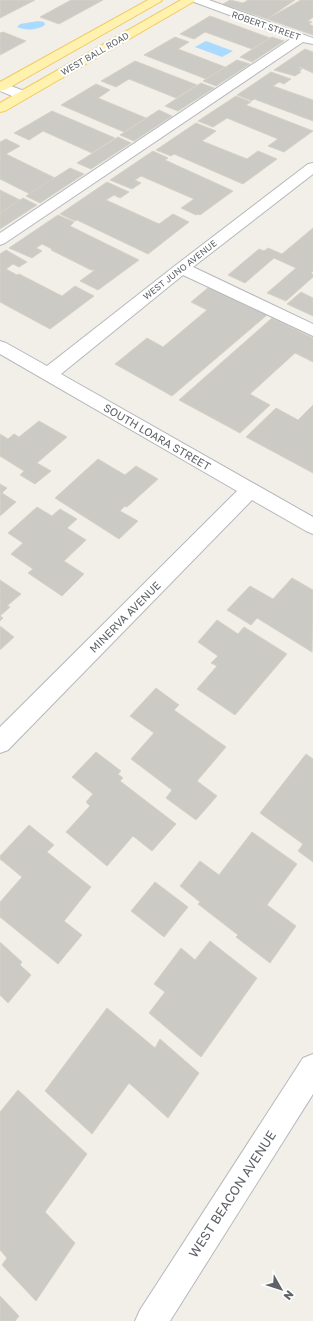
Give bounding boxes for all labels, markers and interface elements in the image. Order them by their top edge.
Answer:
street label: ROBERT STREET [230,9,302,43]
street label: WEST BALL ROAD [59,30,131,78]
street label: WEST JUNO AVENUE [141,237,219,302]
street label: SOUTH LOARA STREET [101,401,213,473]
street label: MINERVA AVENUE [86,578,163,655]
street label: WEST BEACON AVENUE [185,1127,279,1260]
north arrow [261,1269,301,1309]
text: N [281,1288,297,1303]

